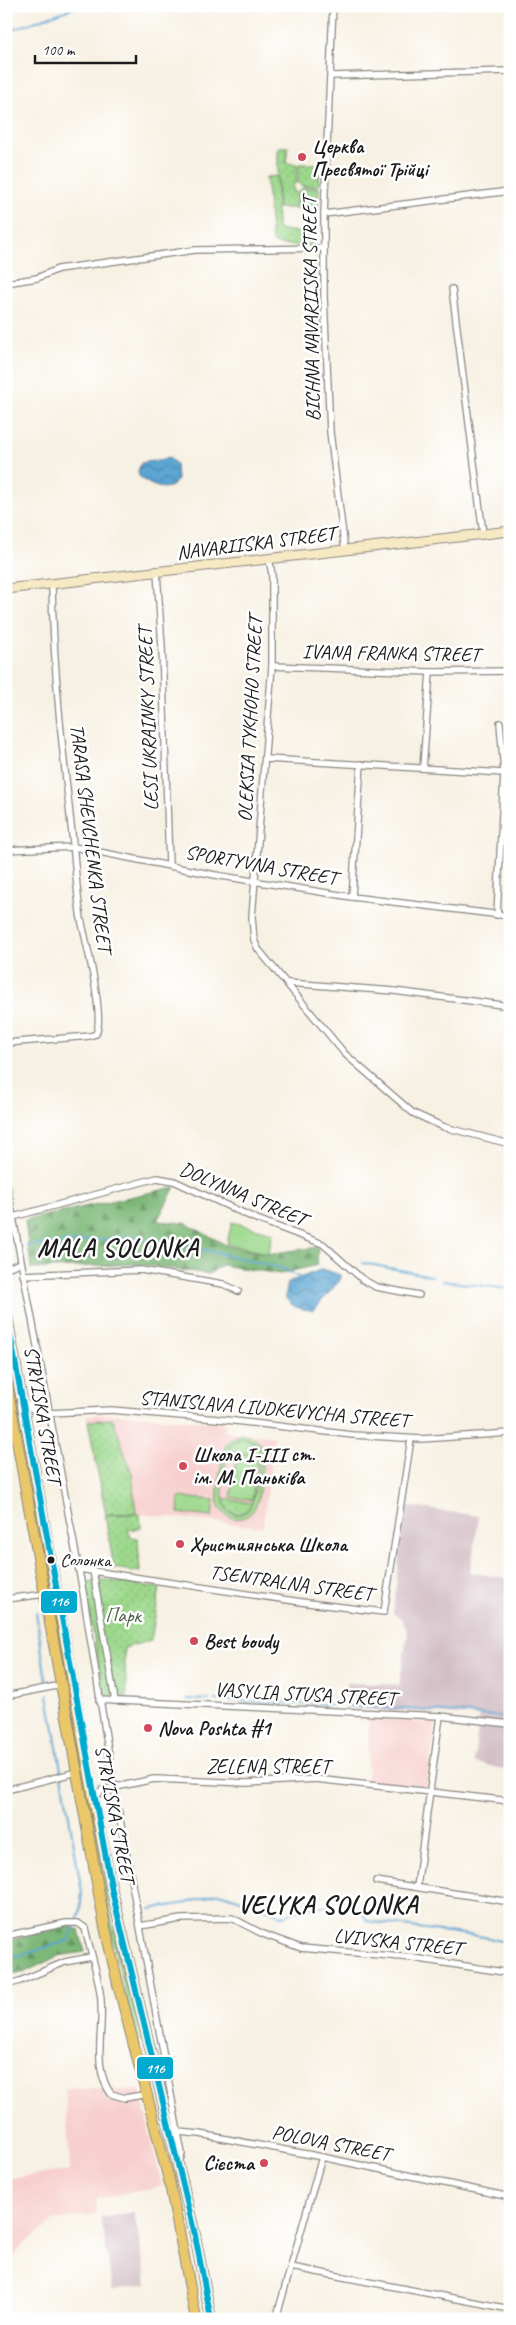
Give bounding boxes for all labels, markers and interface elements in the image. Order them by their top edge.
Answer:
scale bar [35,32,136,64]
text: 100 m [42,41,76,60]
place label: Церква Пресвятої Трійці [312,134,431,182]
marker: Церква Пресвятої Трійці [296,151,308,163]
street label: BICHNA NAVARIISKA STREET [296,193,325,422]
street label: NAVARIISKA STREET [175,520,342,565]
street label: OLEKSIA TYKHOHO STREET [232,611,268,822]
street label: LESI UKRAINKY STREET [132,622,164,811]
street label: IVANA FRANKA STREET [302,639,484,667]
street label: TARASA SHEVCHENKA STREET [65,723,118,958]
street label: SPORTYVNA STREET [183,839,344,891]
street label: DOLYNNA STREET [176,1156,315,1234]
district label: MALA SOLONKA [37,1232,200,1264]
street label: STRYISKA STREET [19,1344,68,1490]
street label: STANISLAVA LIUDKEVYCHA STREET [139,1385,414,1434]
place label: Школа І-ІІІ ст. ім. М. Паньківа [193,1442,316,1490]
marker: Школа І-ІІІ ст. ім. М. Паньківа [177,1460,189,1472]
place label: Християнська Школа [190,1532,349,1557]
marker: Християнська Школа [174,1538,186,1550]
place label: Солонка [60,1548,113,1572]
marker: Солонка [46,1555,56,1565]
street label: TSENTRALNA STREET [208,1559,379,1607]
line badge: 116 [40,1590,78,1614]
text: 116 [49,1593,70,1610]
park label: Парк [105,1603,143,1628]
place label: Best boudy [204,1629,280,1655]
marker: Best boudy [188,1635,200,1647]
street label: VASYLIA STUSA STREET [214,1677,401,1711]
place label: Nova Poshta #1 [158,1716,272,1741]
marker: Nova Poshta #1 [142,1722,154,1734]
street label: STRYISKA STREET [89,1743,141,1889]
street label: ZELENA STREET [206,1754,334,1779]
district label: VELYKA SOLONKA [238,1889,420,1921]
street label: LVIVSKA STREET [333,1923,468,1962]
line badge: 116 [136,2056,174,2080]
text: 116 [145,2060,166,2077]
street label: POLOVA STREET [270,2119,396,2167]
place label: Сієста [203,2151,256,2176]
marker: Сієста [258,2157,270,2169]

